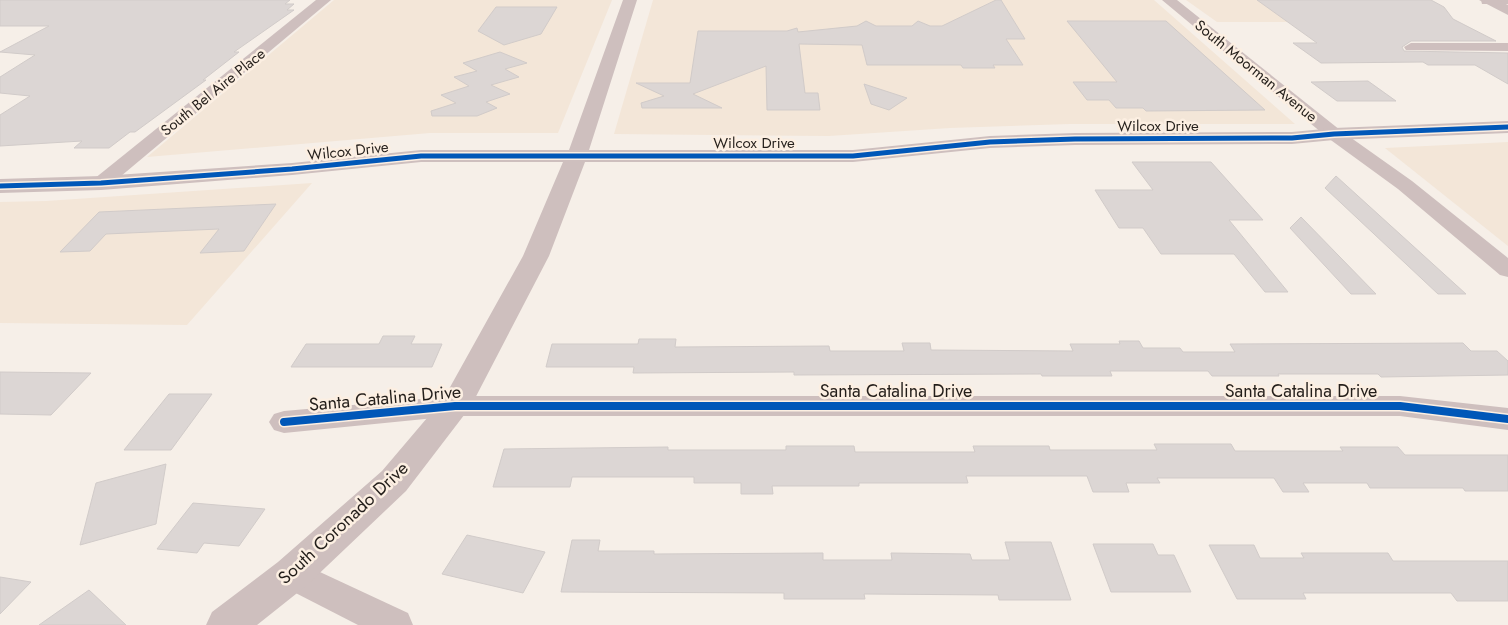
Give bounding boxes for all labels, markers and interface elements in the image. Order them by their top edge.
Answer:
street label: South Moorman Avenue [1190,15,1322,128]
street label: South Bel Aire Place [156,43,270,141]
street label: Wilcox Drive [1117,115,1199,137]
street label: Wilcox Drive [713,132,795,154]
street label: Wilcox Drive [306,136,390,166]
street label: Santa Catalina Drive [308,378,462,418]
street label: Santa Catalina Drive [820,378,972,404]
street label: Santa Catalina Drive [1225,378,1377,404]
street label: South Coronado Drive [272,456,414,590]

